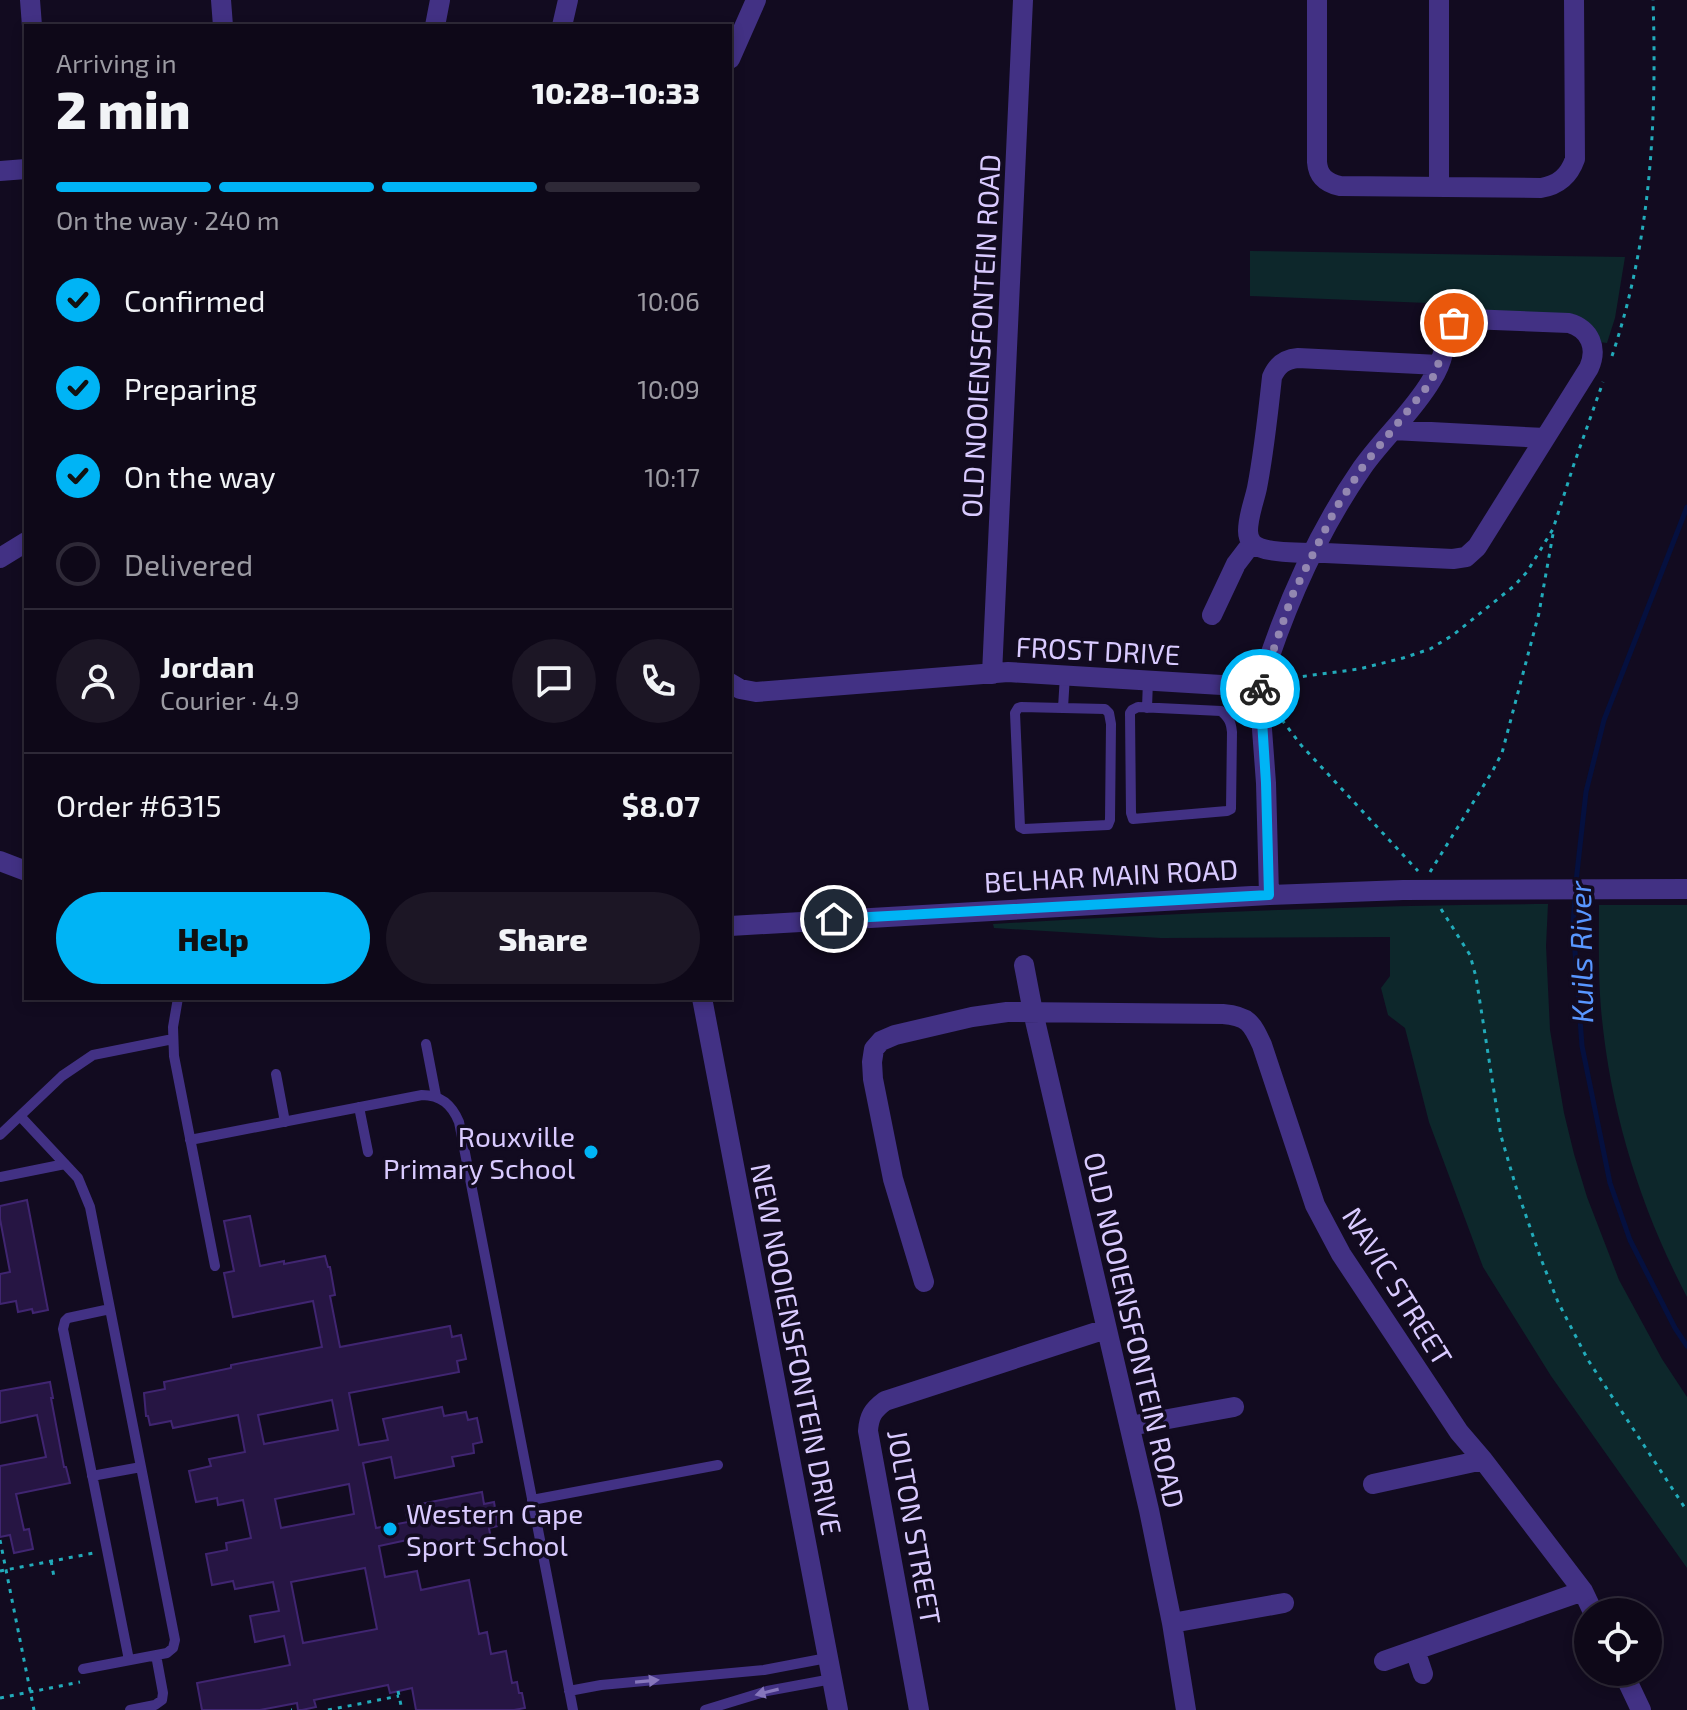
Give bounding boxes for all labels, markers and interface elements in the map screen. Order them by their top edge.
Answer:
text: Arriving in [56,47,177,78]
text: 10:28–10:33 [532,74,700,110]
text: 2 min [56,77,191,139]
street label: OLD NOOIENSFONTEIN ROAD [953,153,1007,519]
text: On the way · 240 m [56,204,279,235]
icon: check [56,278,100,322]
text: Confirmed [124,282,265,318]
text: 10:06 [637,285,700,316]
pin [1420,289,1488,357]
icon: bag [1432,301,1476,345]
icon: check [56,366,100,410]
text: Preparing [124,370,257,406]
text: 10:09 [637,373,700,404]
icon: check [56,454,100,498]
text: On the way [124,458,276,494]
text: 10:17 [644,461,700,492]
text: Delivered [124,546,253,582]
street label: FROST DRIVE [1015,629,1181,671]
button: person [56,639,140,723]
button: chat [512,639,596,723]
button: phone [616,639,700,723]
text: Jordan [160,648,255,684]
courier [1220,649,1300,729]
icon: bike [1238,667,1282,711]
text: Courier · 4.9 [160,684,300,715]
text: Order #6315 [56,787,222,823]
text: $8.07 [622,787,700,823]
street label: BELHAR MAIN ROAD [983,851,1239,899]
water label: Kuils River [1561,879,1599,1024]
pin [800,885,868,953]
button: Help [56,892,370,984]
button: Share [386,892,700,984]
icon: home [812,897,856,941]
place label: Rouxville Primary School [383,1119,576,1185]
marker: Rouxville Primary School [582,1143,600,1161]
street label: OLD NOOIENSFONTEIN ROAD [1077,1149,1193,1511]
street label: NEW NOOIENSFONTEIN DRIVE [744,1160,850,1538]
street label: NAVIC STREET [1336,1201,1460,1371]
street label: JOLTON STREET [881,1427,949,1627]
place label: Western Cape Sport School [406,1496,583,1562]
marker: Western Cape Sport School [381,1520,399,1538]
map controls [1574,1598,1662,1686]
button: locate [1574,1598,1662,1686]
one-way arrow [635,1674,660,1687]
one-way arrow [755,1686,780,1699]

